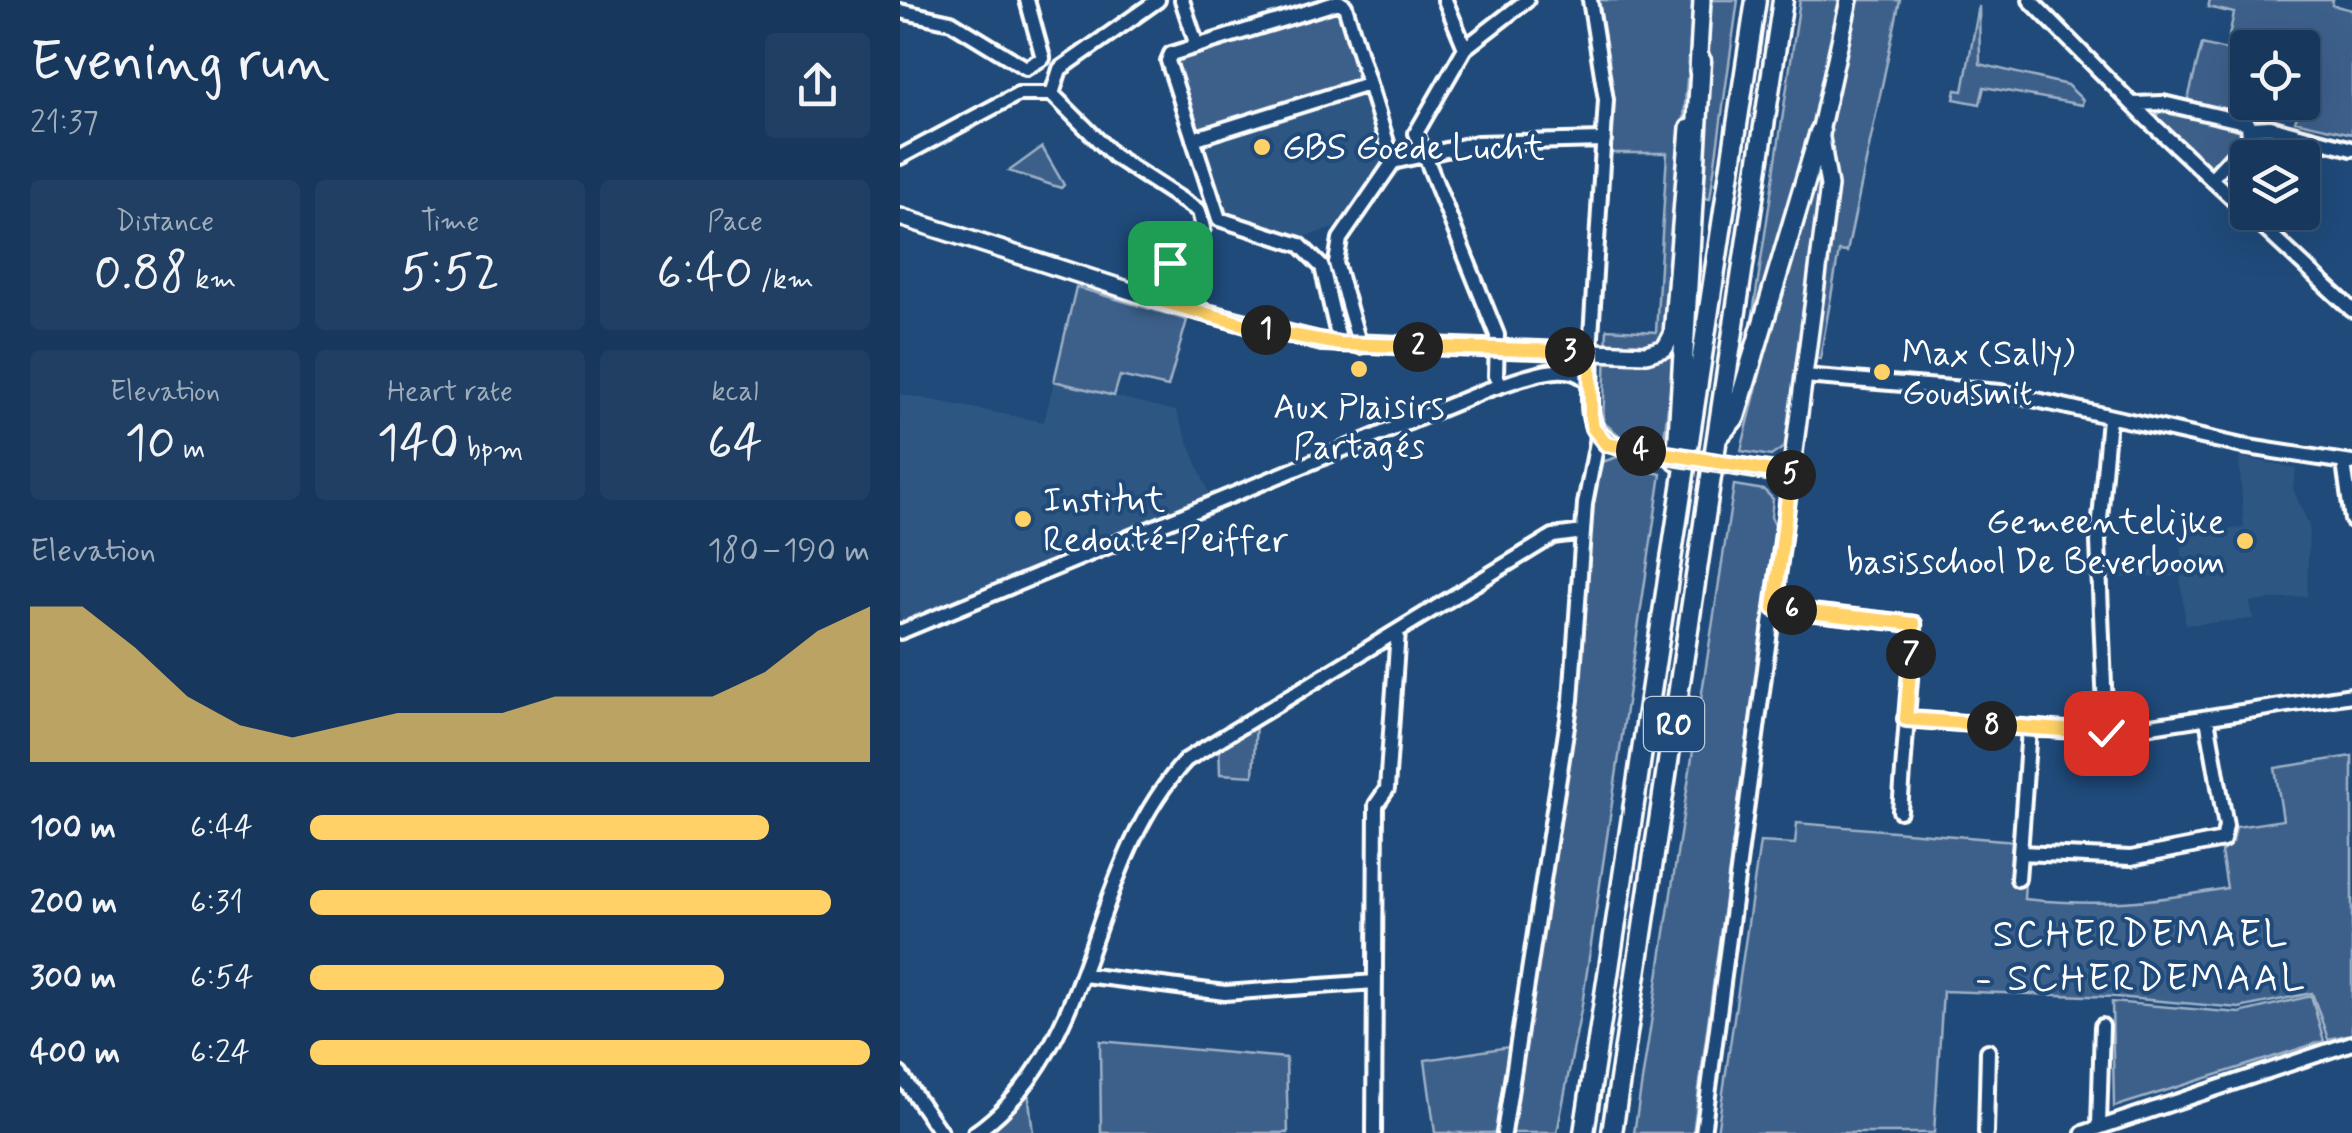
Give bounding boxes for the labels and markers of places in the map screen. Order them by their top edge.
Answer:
place label: GBS Goede Lucht [1282,126,1545,172]
marker: GBS Goede Lucht [1251,136,1273,158]
pin [1128,221,1213,306]
pin: 1 [1241,305,1291,355]
pin: 2 [1393,322,1443,372]
pin: 3 [1545,327,1595,377]
place label: Max (Sally) Goudsmit [1902,331,2075,417]
marker: Aux Plaisirs Partagés [1348,358,1370,380]
marker: Max (Sally) Goudsmit [1871,361,1893,383]
place label: Aux Plaisirs Partagés [1273,385,1445,471]
pin: 4 [1616,426,1666,476]
pin: 5 [1766,450,1816,500]
place label: Institut Redouté-Peiffer [1043,478,1288,564]
place label: Gemeentelijke basisschool De Beverboom [1846,500,2225,586]
marker: Institut Redouté-Peiffer [1012,508,1034,530]
marker: Gemeentelijke basisschool De Beverboom [2234,530,2256,552]
pin: 6 [1767,585,1817,635]
pin: 7 [1886,629,1936,679]
pin [2064,691,2149,776]
pin: 8 [1967,701,2017,751]

